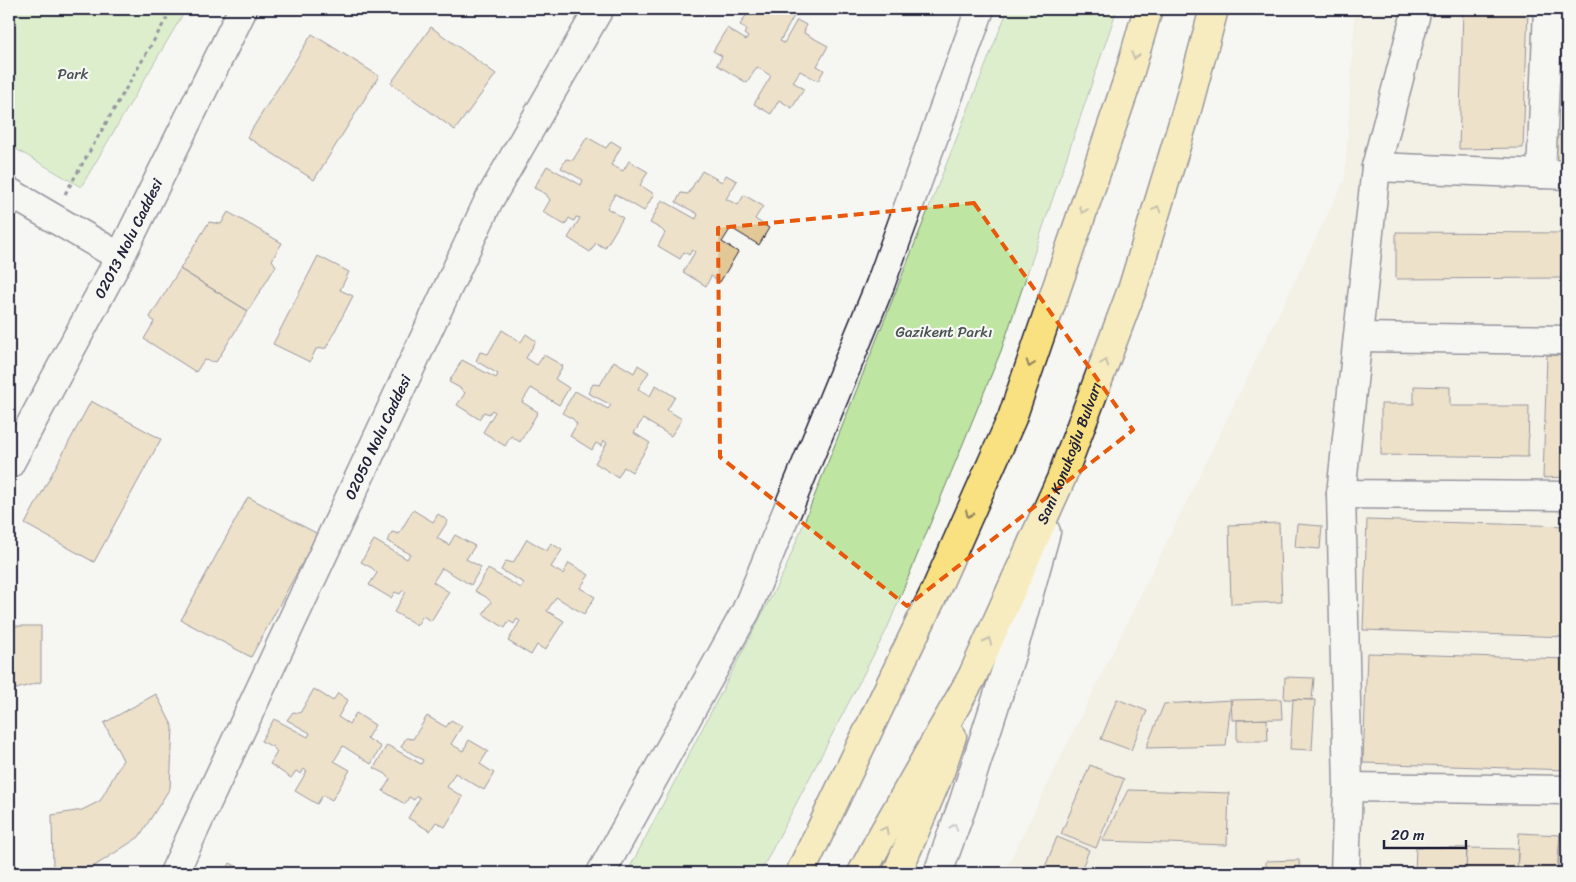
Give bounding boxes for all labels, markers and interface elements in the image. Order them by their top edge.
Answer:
one-way arrow [1130,51,1140,59]
park label: Park [58,61,88,87]
street label: 02013 Nolu Caddesi [87,173,170,303]
one-way arrow [1079,205,1089,214]
one-way arrow [1151,205,1161,213]
park label: Gazikent Parkı [896,319,992,345]
one-way arrow [1026,359,1036,367]
one-way arrow [1099,359,1109,367]
street label: 02050 Nolu Caddesi [337,369,419,504]
street label: Sani Konukoğlu Bulvarı [1029,378,1109,528]
one-way arrow [965,509,976,518]
one-way arrow [981,637,992,646]
scale bar [1384,817,1466,849]
text: 20 m [1391,822,1425,848]
one-way arrow [948,824,958,832]
one-way arrow [879,827,889,836]

